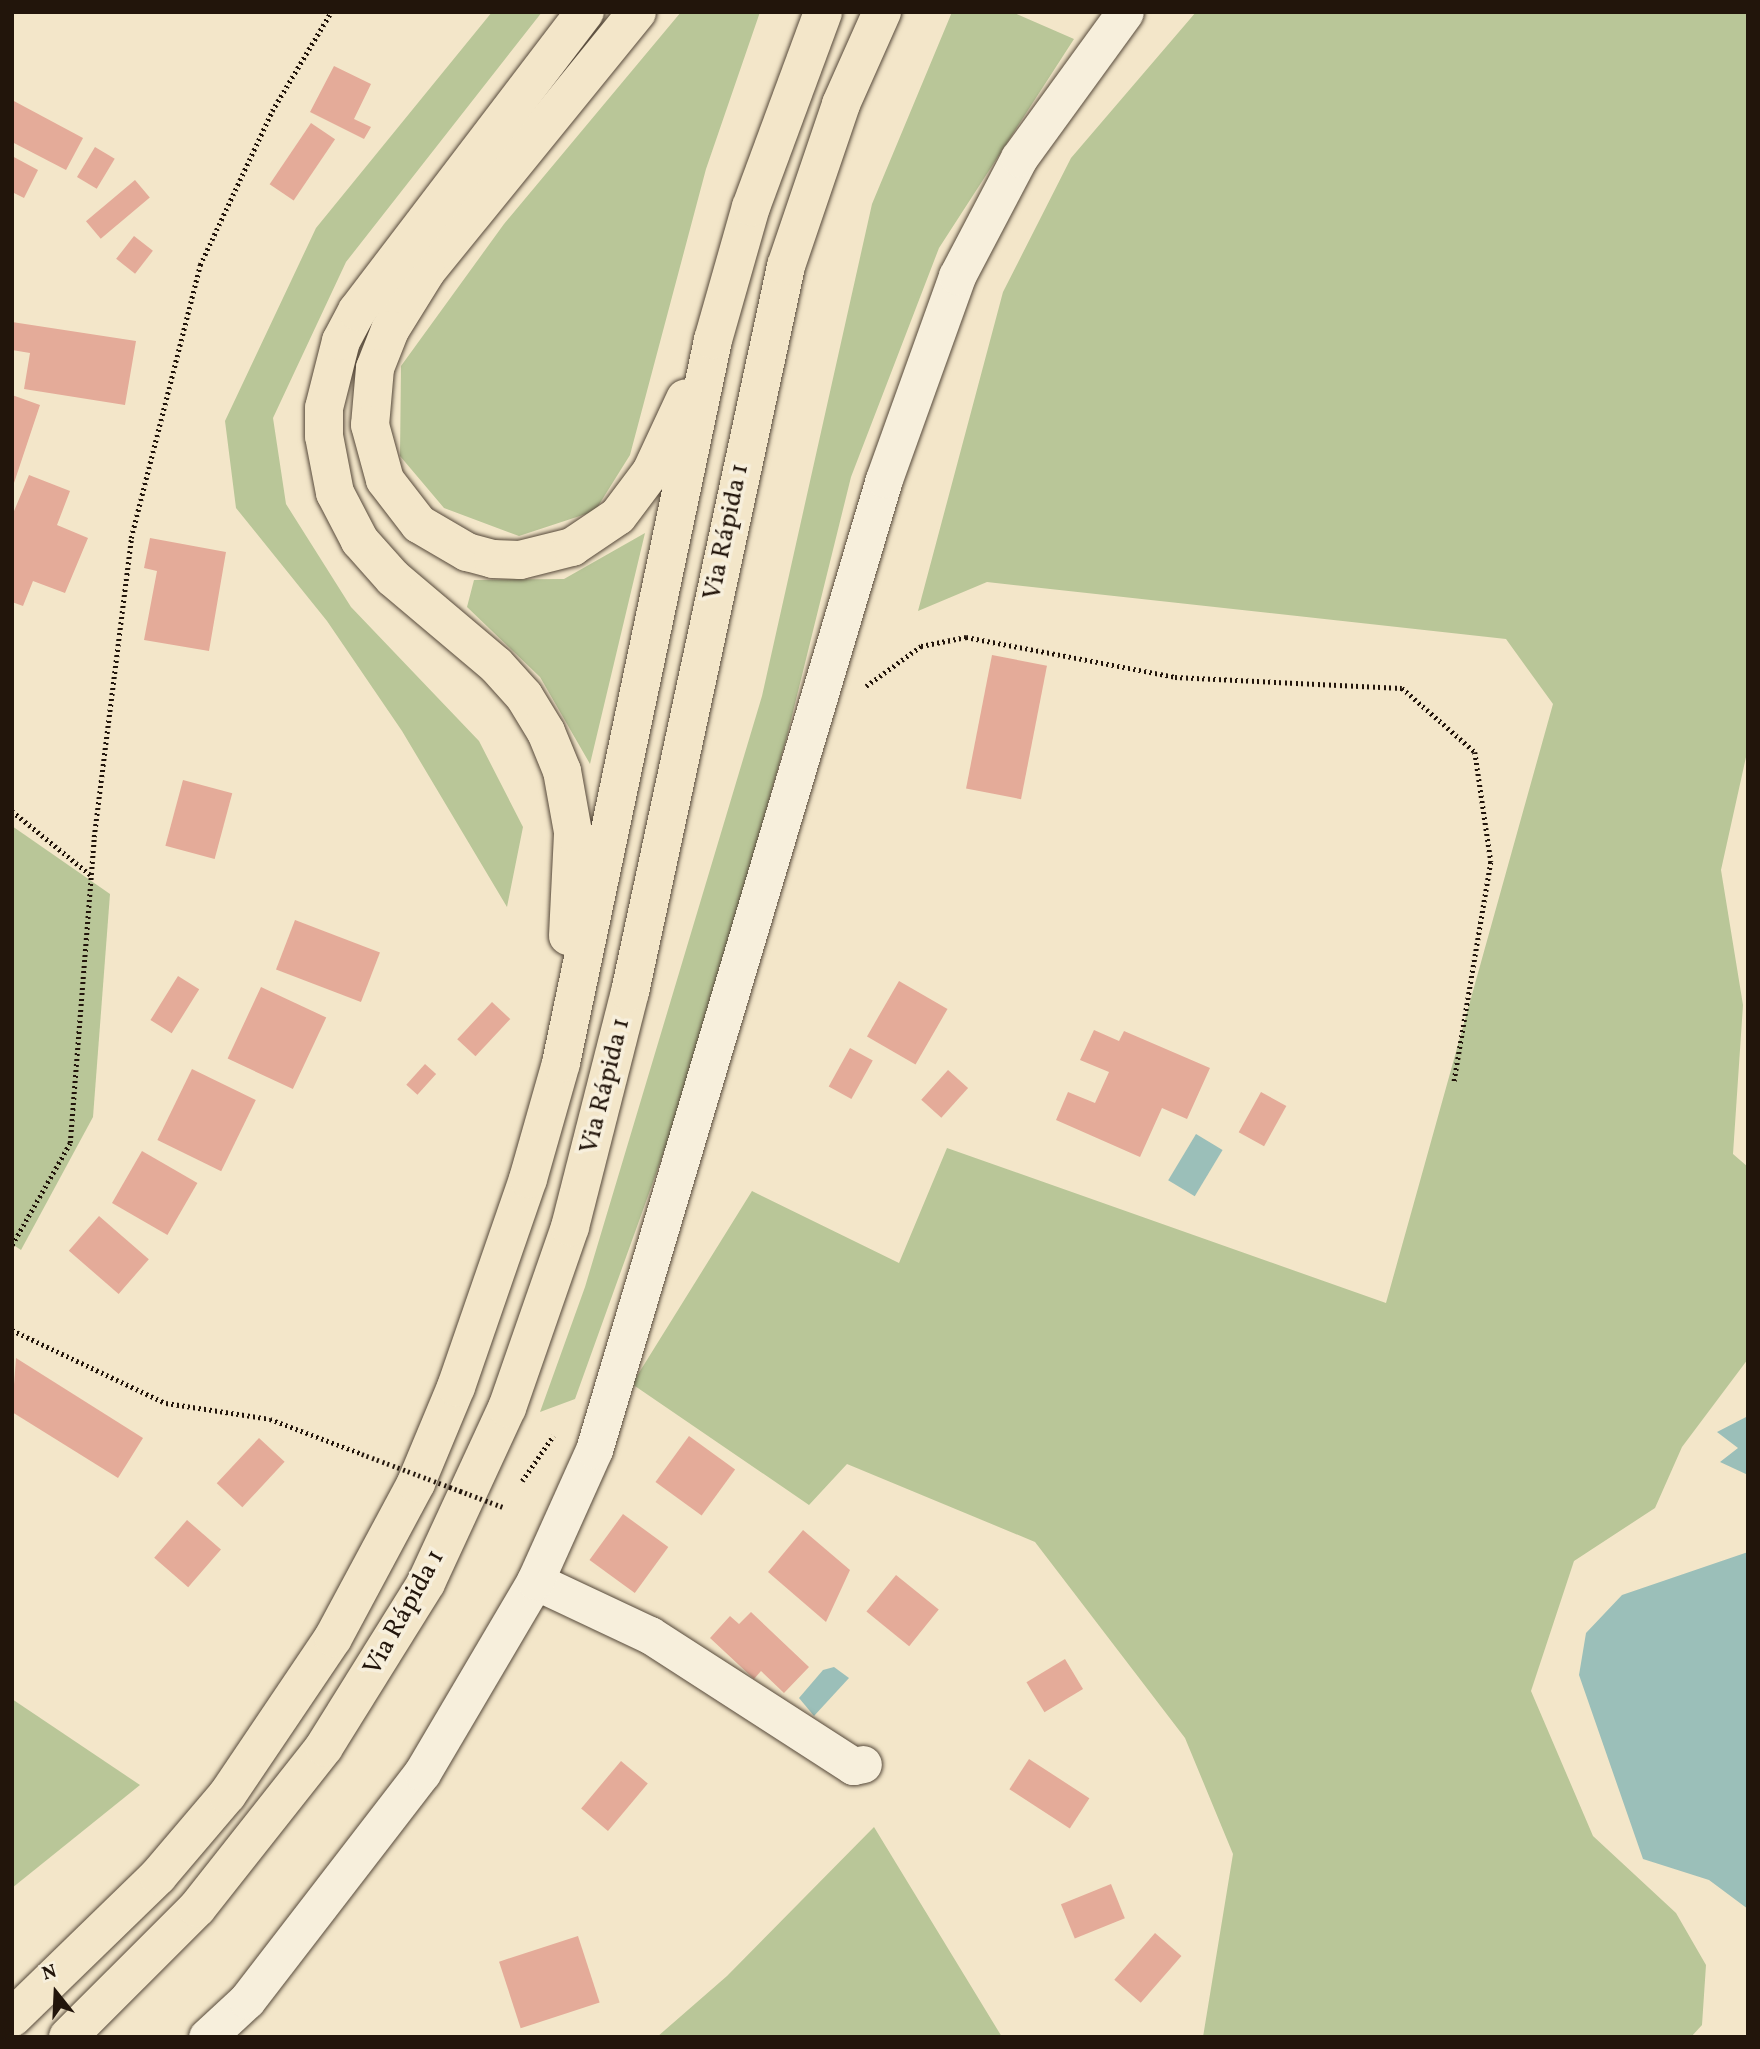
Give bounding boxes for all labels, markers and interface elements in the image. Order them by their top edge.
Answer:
street label: Via Rápida 1 [697,461,757,603]
street label: Via Rápida 1 [574,1015,638,1157]
street label: Via Rápida 1 [358,1545,452,1681]
north arrow [21,1958,91,2028]
text: N [39,1959,60,1988]

